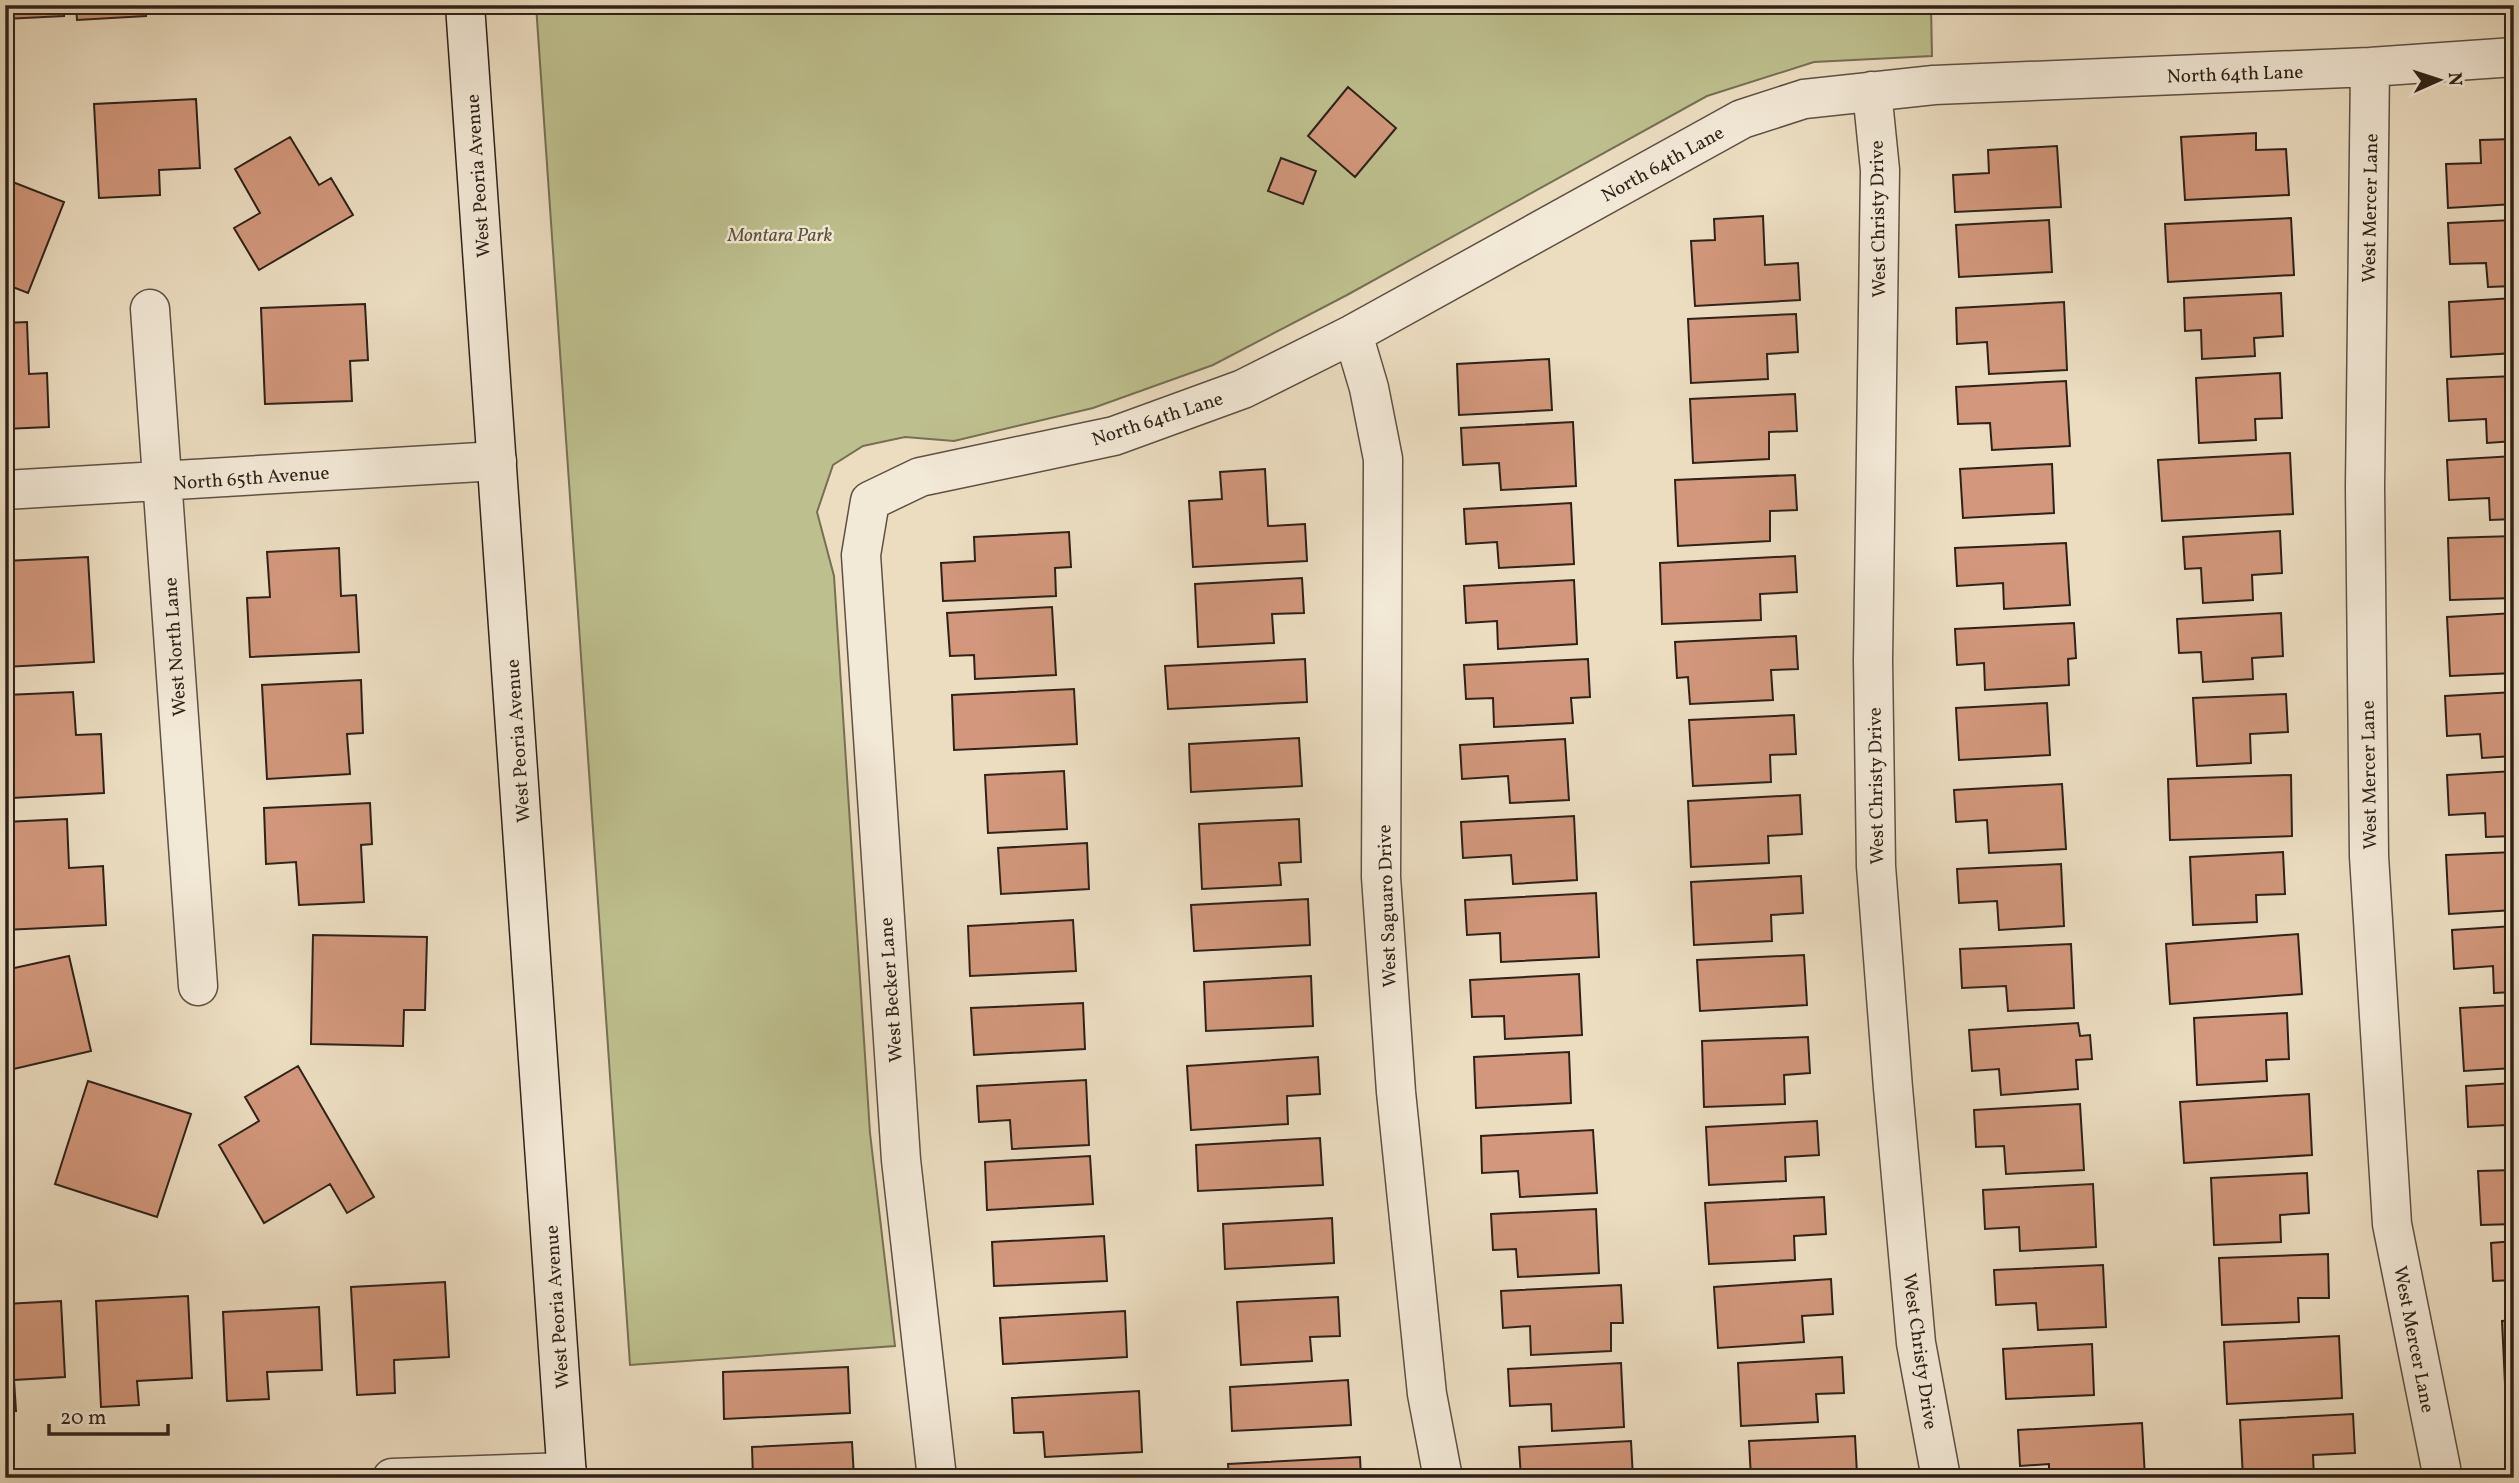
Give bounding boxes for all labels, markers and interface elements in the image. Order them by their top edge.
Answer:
north arrow [2404,46,2474,116]
street label: North 64th Lane [2166,60,2304,90]
text: N [2441,72,2467,87]
street label: West Peoria Avenue [460,93,498,259]
street label: North 64th Lane [1597,120,1729,209]
street label: West Mercer Lane [2357,133,2385,283]
street label: West Christy Drive [1865,140,1893,298]
park label: Montara Park [727,223,833,249]
street label: North 64th Lane [1089,386,1227,453]
street label: North 65th Avenue [172,461,330,497]
street label: West North Lane [158,576,194,717]
street label: West Peoria Avenue [500,658,538,824]
street label: West Mercer Lane [2356,700,2384,850]
street label: West Christy Drive [1863,707,1891,865]
street label: West Saguaro Drive [1372,824,1404,988]
street label: West Becker Lane [874,916,910,1063]
street label: West Peoria Avenue [539,1224,577,1390]
street label: West Mercer Lane [2386,1264,2440,1415]
street label: West Christy Drive [1895,1272,1943,1431]
scale bar [49,1392,168,1436]
text: 20 m [60,1404,106,1433]

